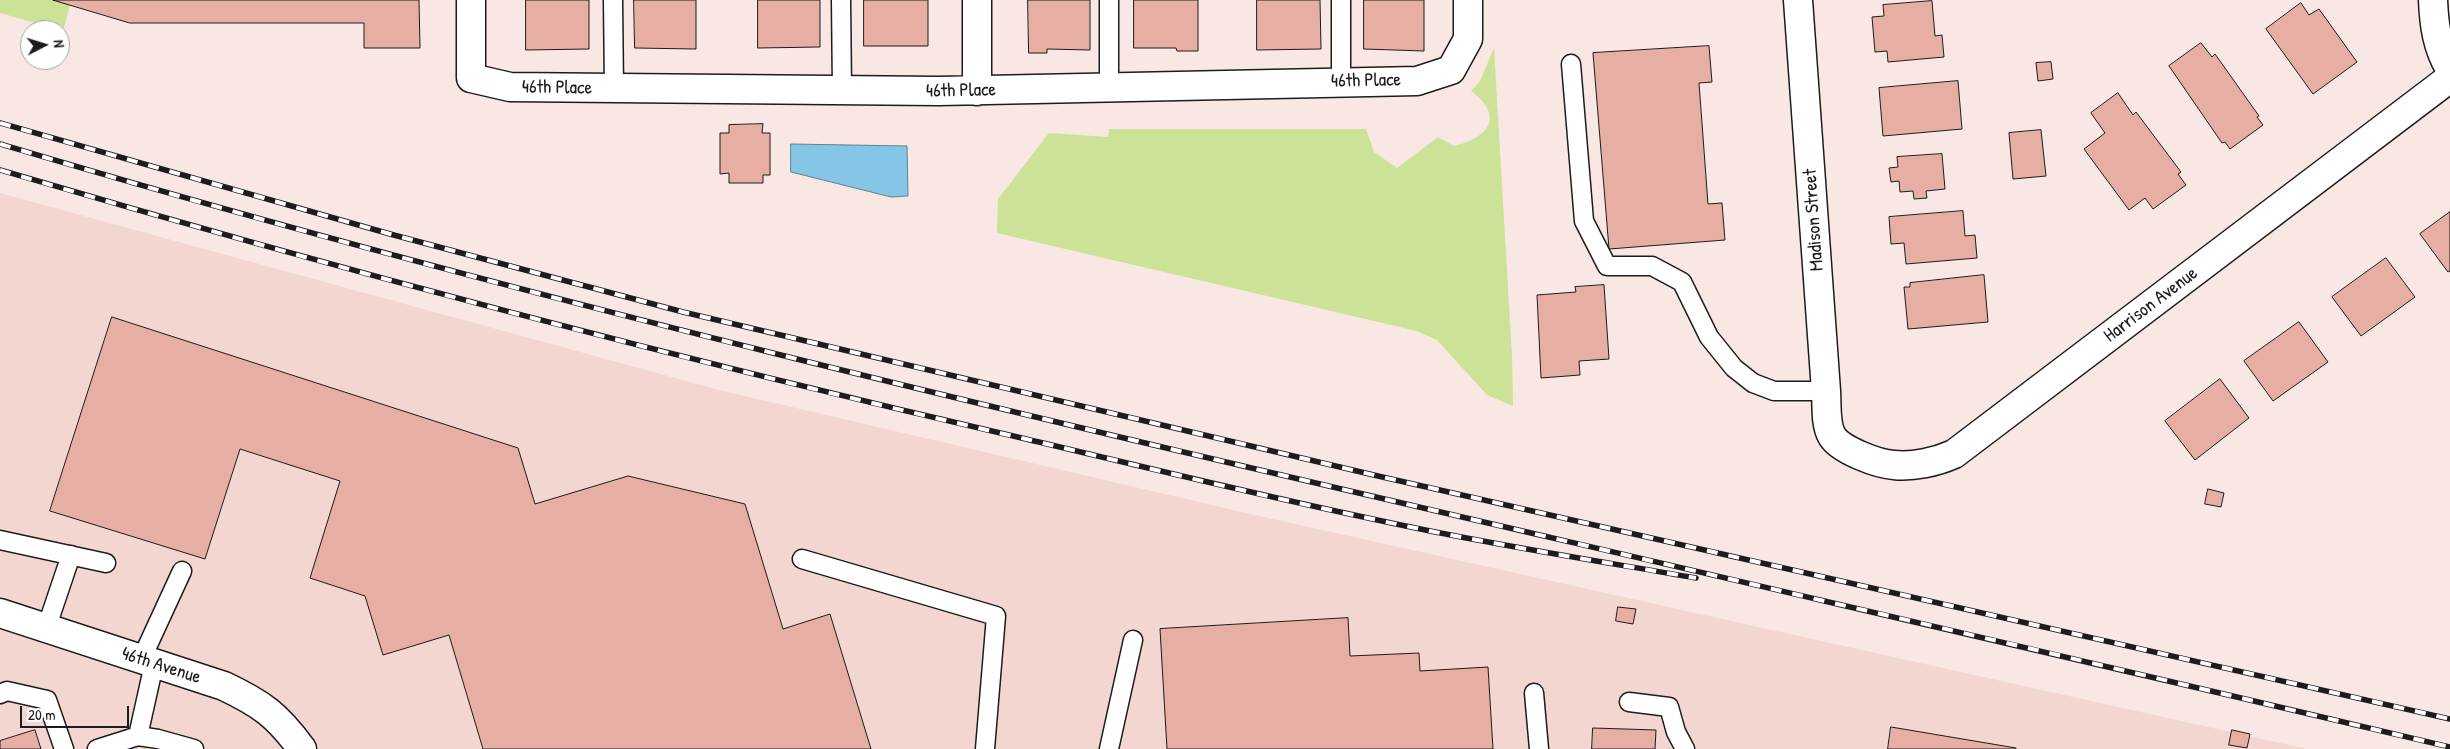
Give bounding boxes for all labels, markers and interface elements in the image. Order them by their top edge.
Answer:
north arrow [20,20,70,70]
text: N [50,39,69,48]
street label: 46th Place [1331,69,1401,93]
street label: 46th Place [522,76,592,100]
street label: 46th Place [926,79,996,103]
street label: Madison Street [1799,168,1829,272]
street label: Harrison Avenue [2100,262,2202,348]
street label: 46th Avenue [119,643,203,689]
scale bar [22,696,131,728]
text: 20 m [28,704,55,725]

